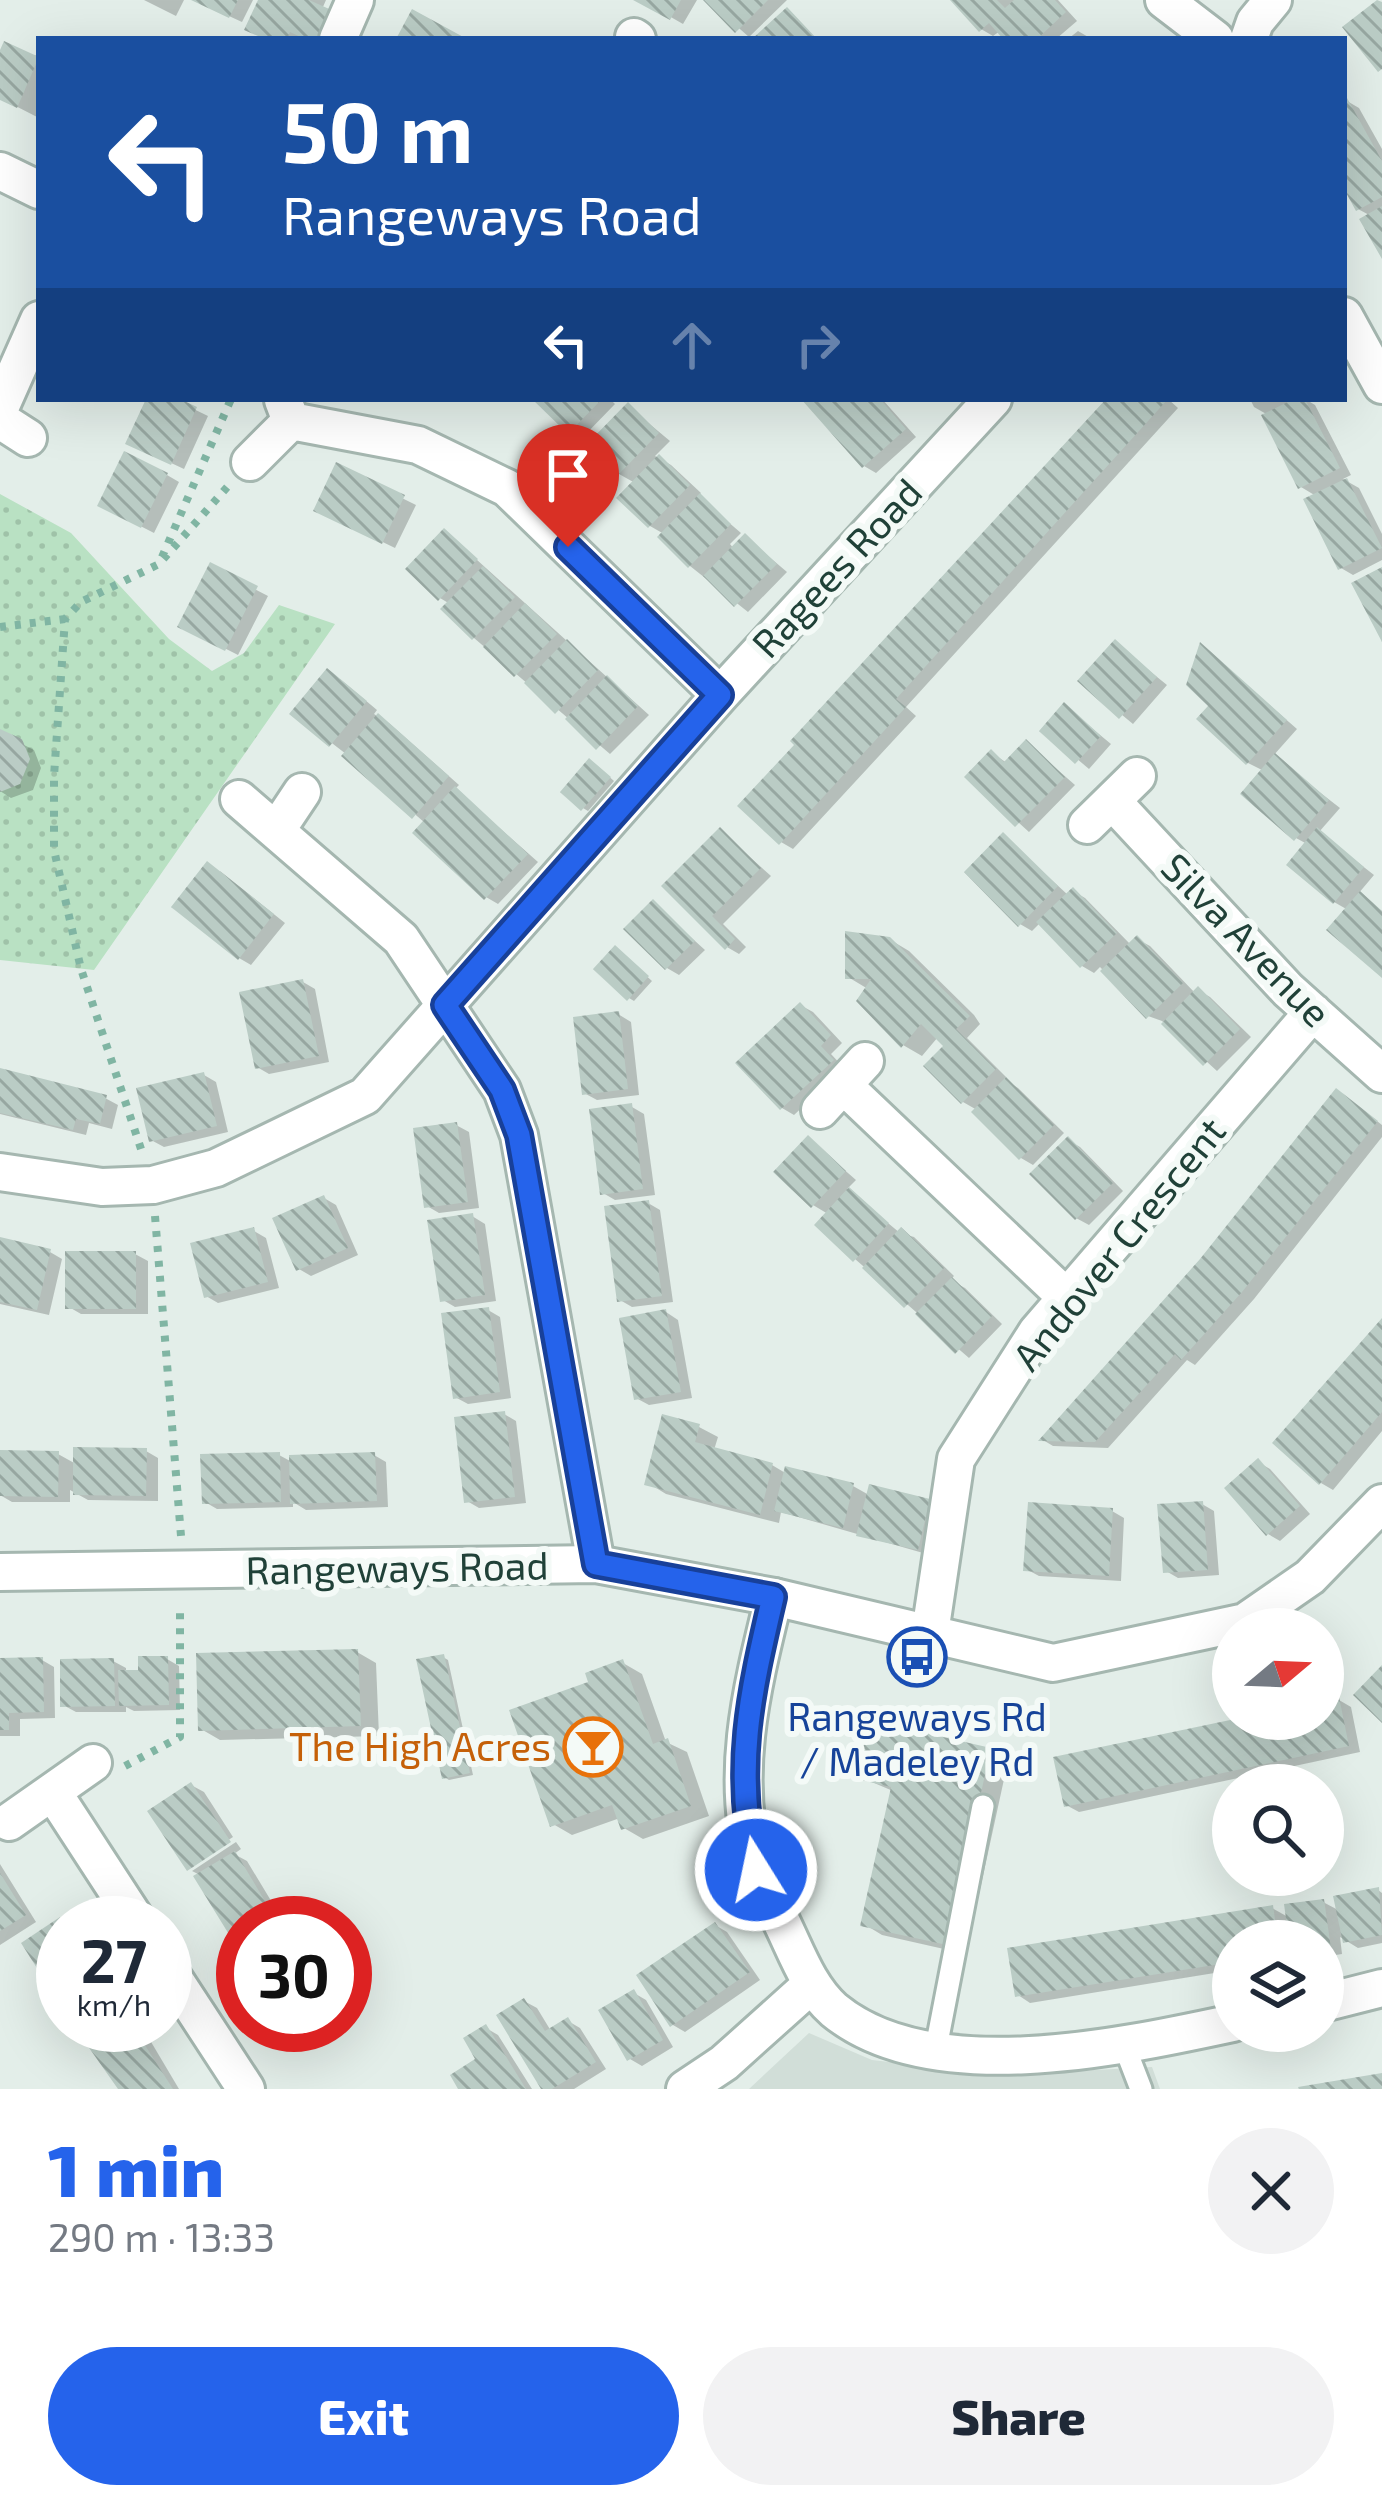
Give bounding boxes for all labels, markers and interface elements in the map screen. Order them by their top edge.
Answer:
text: 50 m [282,79,474,180]
icon: left [84,84,240,240]
text: Rangeways Road [282,181,702,246]
icon: left [533,312,599,378]
icon: ahead [659,312,725,378]
icon: right [785,312,851,378]
pin [517,424,619,547]
icon: arrive [535,442,601,508]
street label: Ragees Road [741,468,931,666]
street label: Silva Avenue [1153,843,1341,1035]
street label: Andover Crescent [1002,1107,1234,1379]
street label: Rangeways Road [245,1540,549,1593]
north arrow [1212,1608,1344,1740]
map controls [1212,1608,1344,2052]
bus stop icon: Rangeways Rd / Madeley Rd [886,1626,948,1688]
place label: Rangeways Rd / Madeley Rd [787,1692,1047,1784]
bar icon: The High Acres [562,1716,624,1778]
place label: The High Acres [289,1722,551,1769]
button: search [1212,1764,1344,1896]
position arrow [693,1807,819,1933]
speed limit sign: 30 [216,1896,372,2052]
button: layers [1212,1920,1344,2052]
text: 27 [81,1923,147,1995]
text: km/h [77,1986,151,2022]
text: 1 min [48,2125,224,2211]
button: close [1208,2128,1334,2254]
text: 290 m · 13:33 [48,2213,275,2260]
button: Exit [48,2347,679,2485]
button: Share [703,2347,1334,2485]

